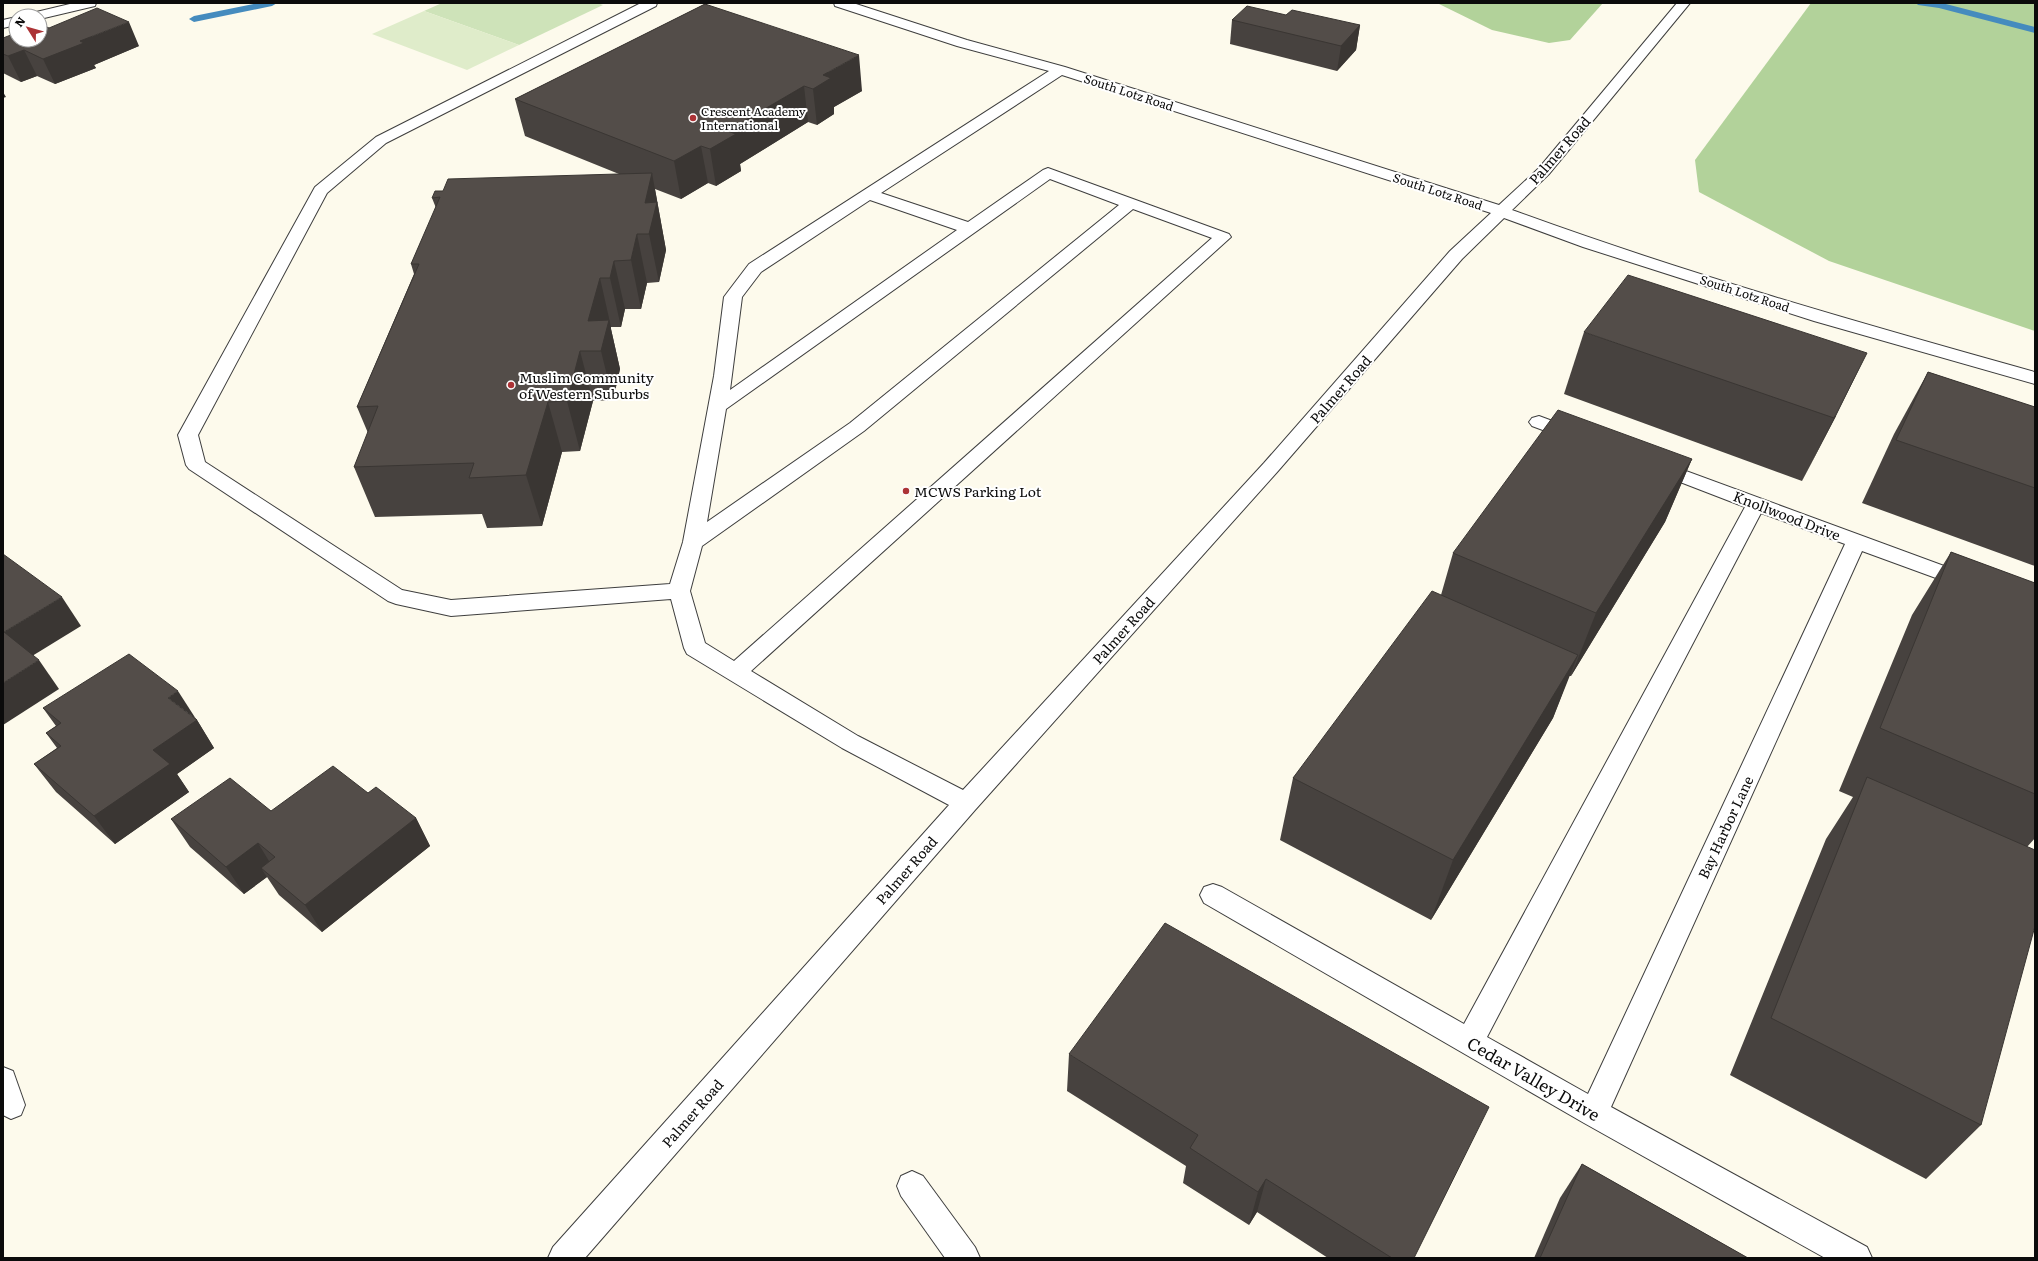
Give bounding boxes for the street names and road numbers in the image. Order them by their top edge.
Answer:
street label: South Lotz Road [1082,69,1177,115]
street label: Palmer Road [1524,111,1595,188]
street label: South Lotz Road [1391,168,1486,214]
street label: South Lotz Road [1698,270,1793,316]
street label: Palmer Road [1305,350,1376,427]
street label: Knollwood Drive [1731,485,1843,545]
street label: Palmer Road [1087,592,1159,668]
street label: Bay Harbor Lane [1692,772,1758,882]
street label: Palmer Road [871,831,942,908]
street label: Cedar Valley Drive [1463,1030,1605,1126]
street label: Palmer Road [657,1074,728,1151]

